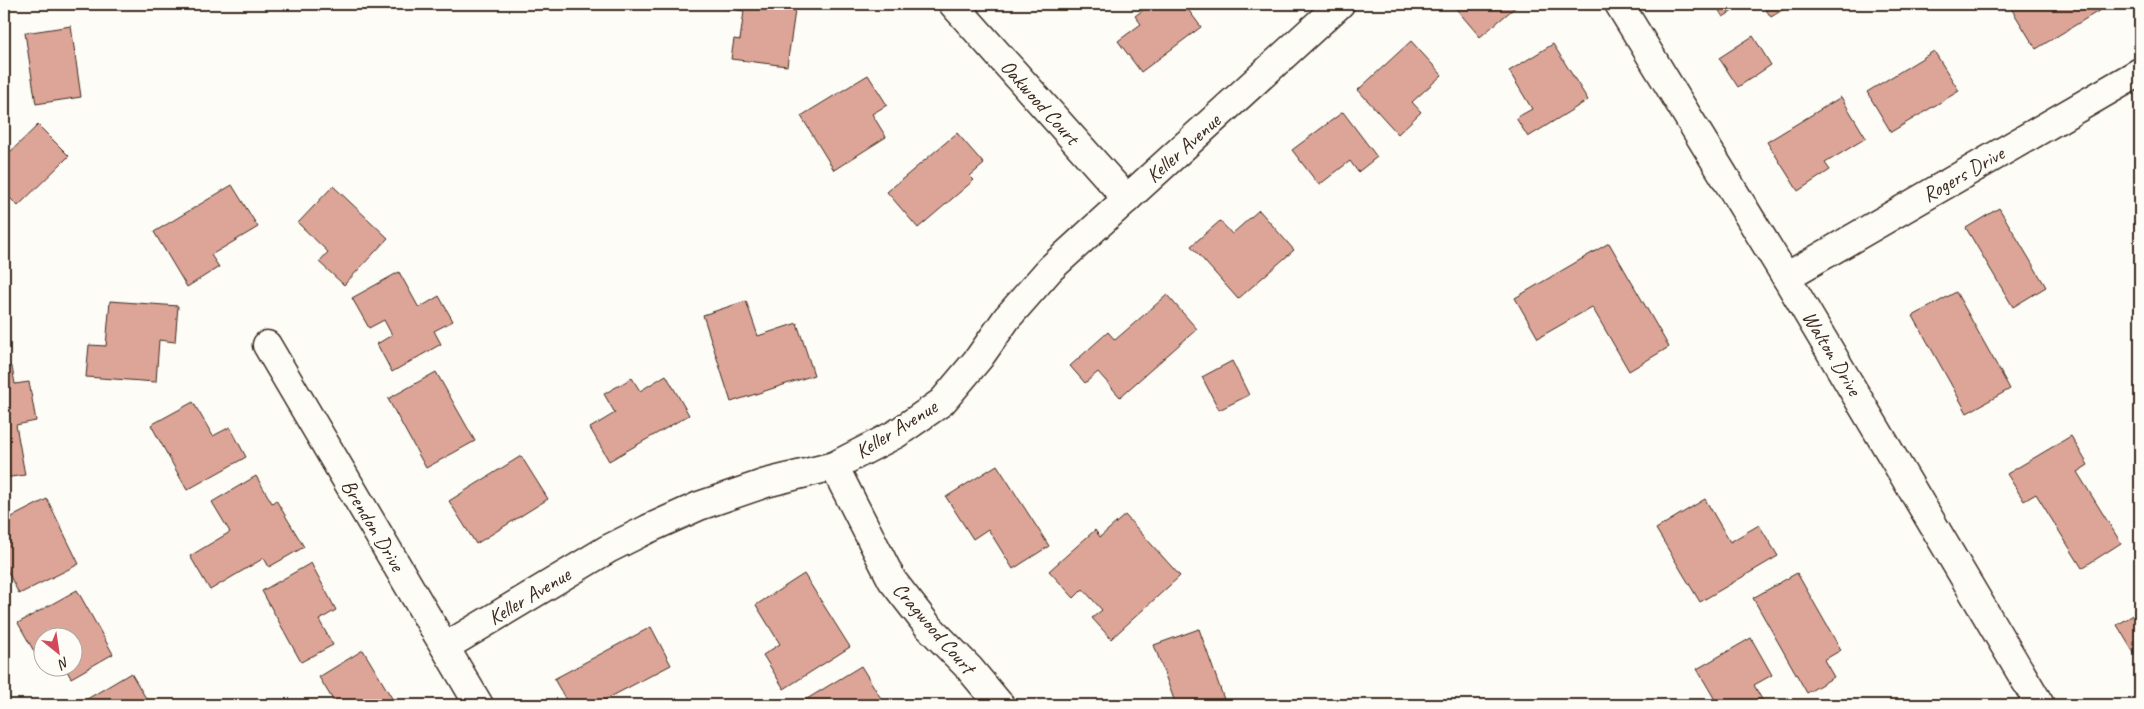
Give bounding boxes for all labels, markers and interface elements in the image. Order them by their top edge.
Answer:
street label: Oakwood Court [995,54,1086,152]
street label: Keller Avenue [1140,107,1227,188]
street label: Rogers Drive [1917,139,2010,208]
street label: Walton Drive [1797,306,1869,402]
street label: Keller Avenue [850,393,943,464]
street label: Brendon Drive [335,474,412,577]
street label: Keller Avenue [483,561,576,631]
street label: Cragwood Court [887,577,983,681]
north arrow [32,626,82,676]
text: N [54,653,72,674]

